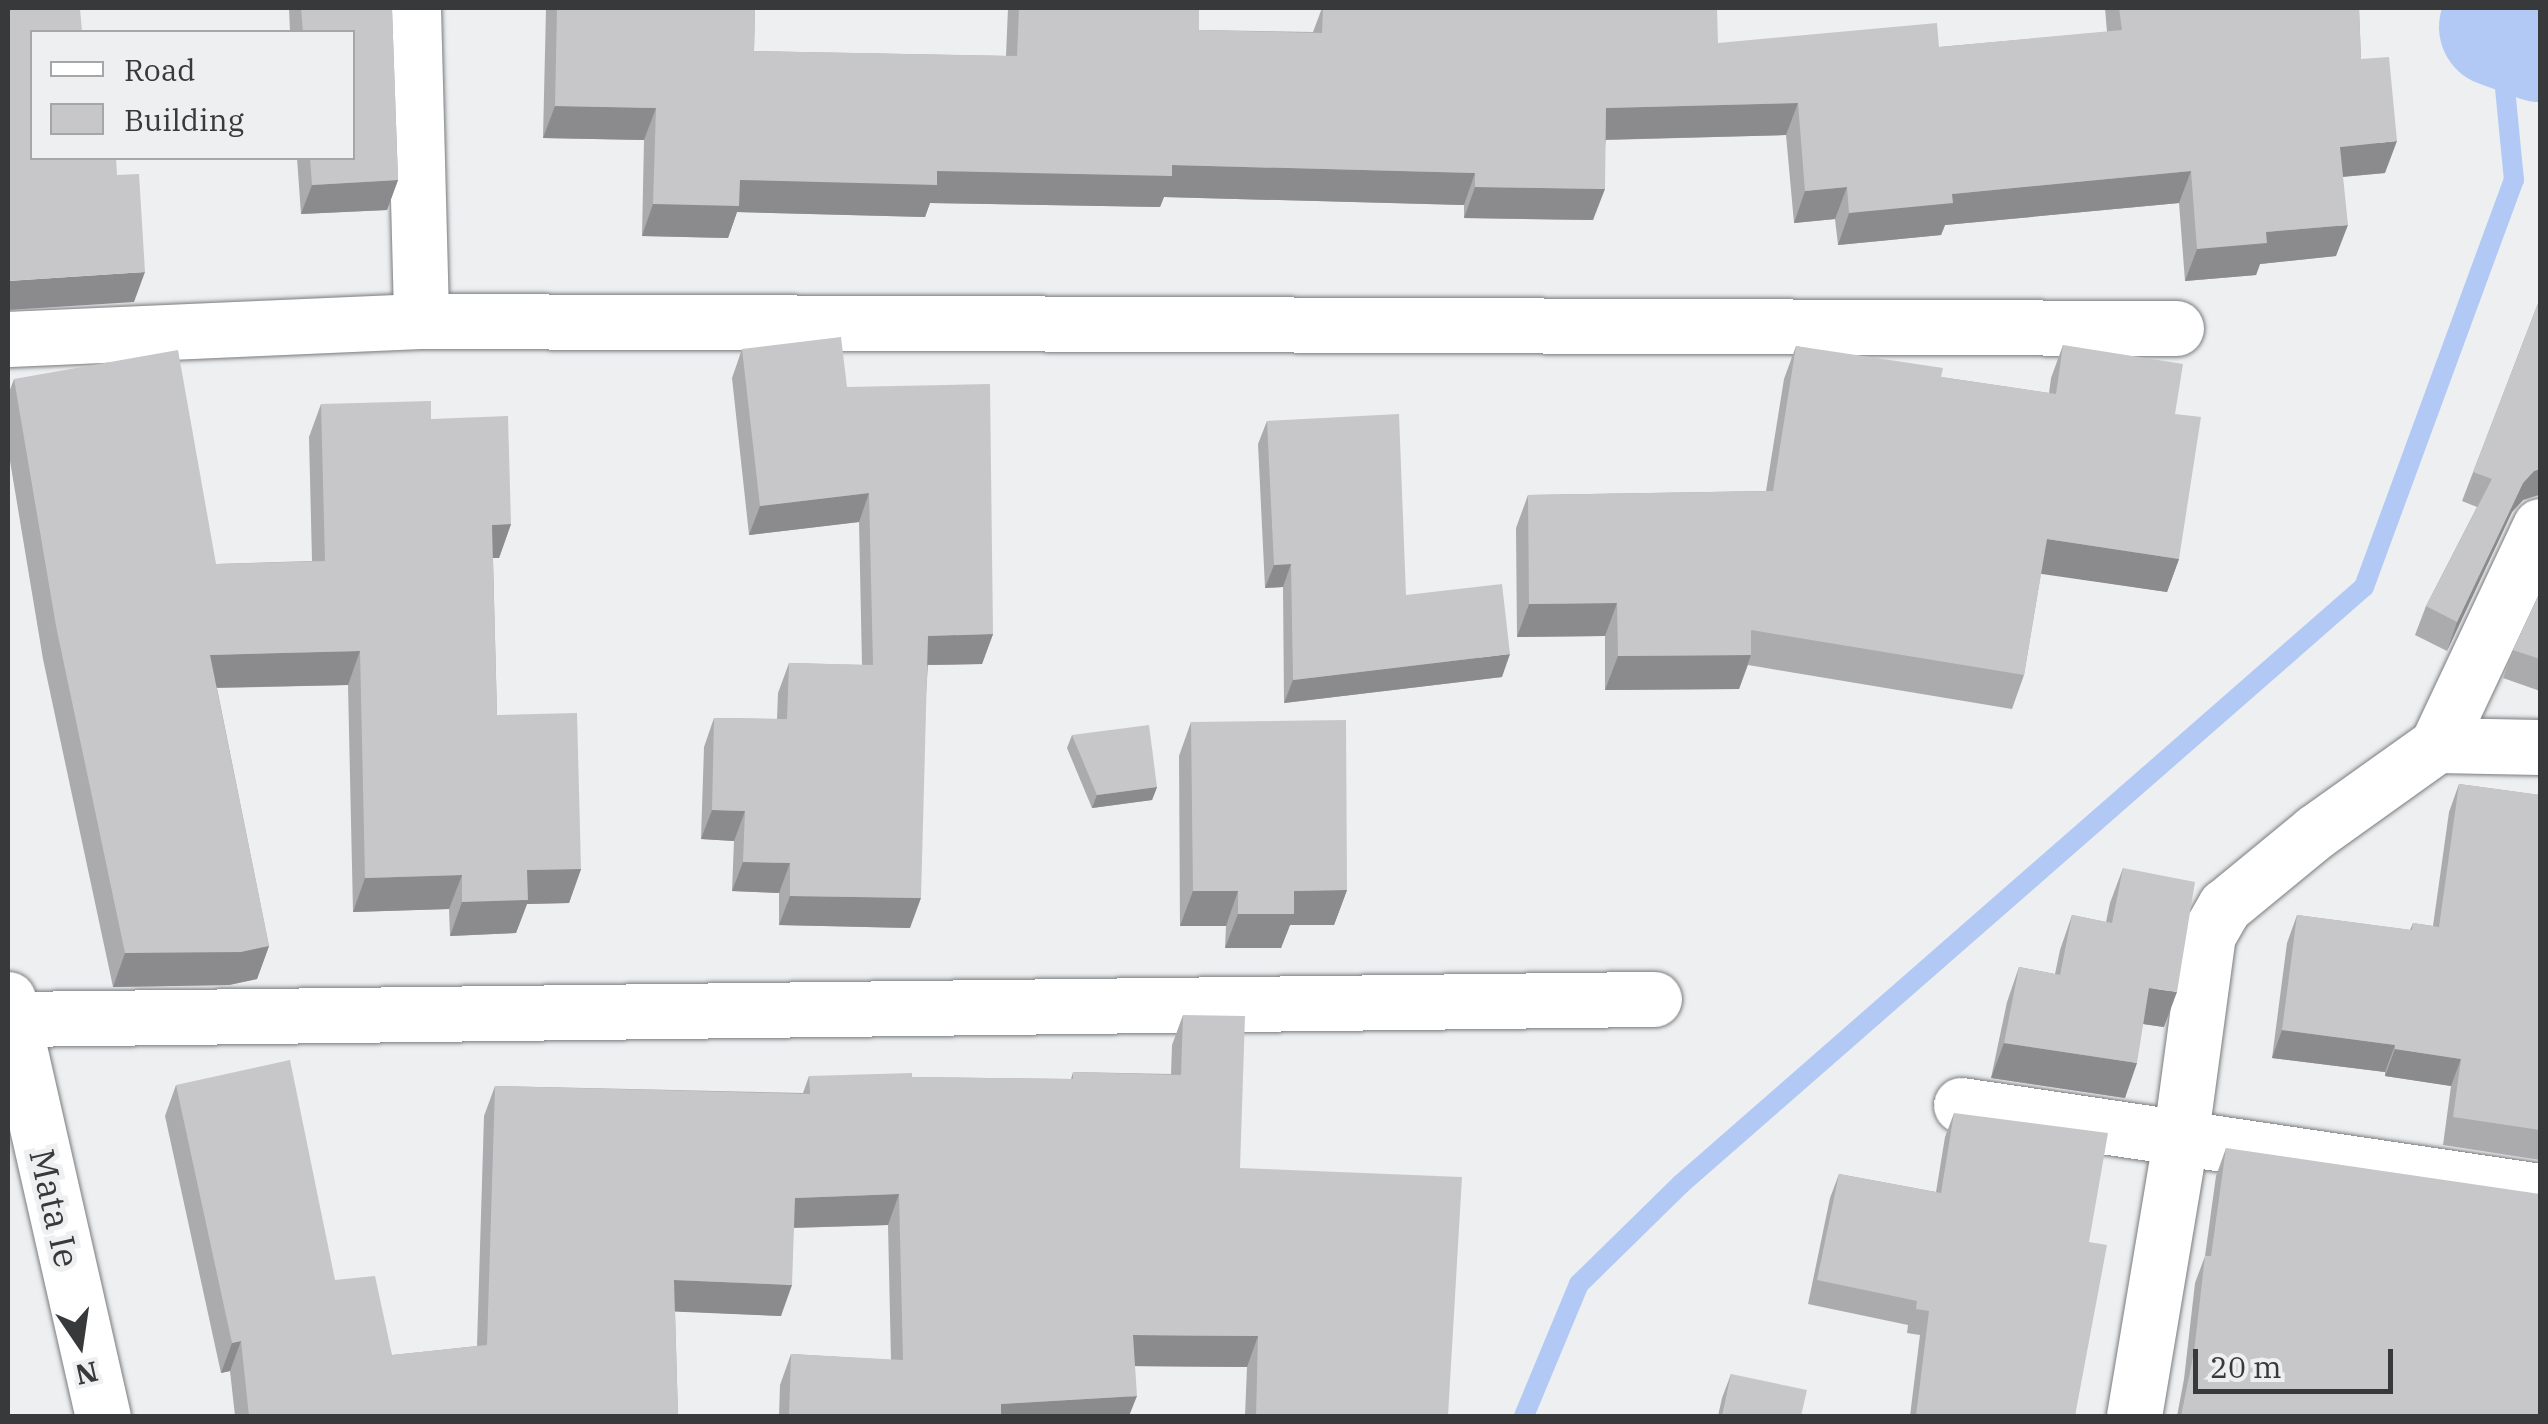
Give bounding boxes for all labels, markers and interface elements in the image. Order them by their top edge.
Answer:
legend [30,30,355,160]
text: Road [124,50,196,89]
text: Building [124,100,244,139]
street label: Mata Ie [21,1145,89,1271]
north arrow [30,1294,130,1394]
scale bar [2198,1329,2398,1391]
text: 20 m [2210,1347,2282,1386]
text: N [72,1353,102,1394]

